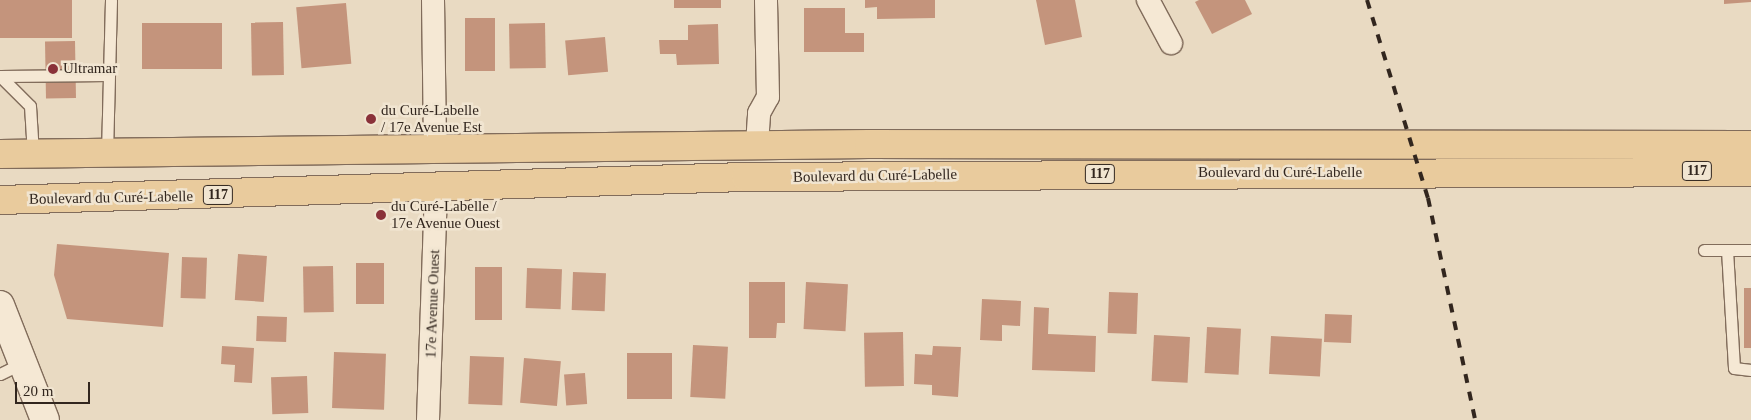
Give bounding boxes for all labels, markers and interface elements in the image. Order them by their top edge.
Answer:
place label: Ultramar [63,60,117,78]
marker: Ultramar [47,63,59,75]
place label: du Curé-Labelle / 17e Avenue Est [381,101,483,136]
marker: du Curé-Labelle / 17e Avenue Est [365,113,377,125]
road number: 117 [1681,160,1713,182]
road number: 117 [1084,162,1116,185]
street label: Boulevard du Curé-Labelle [1198,164,1362,182]
street label: Boulevard du Curé-Labelle [793,166,957,186]
road number: 117 [202,184,234,206]
street label: Boulevard du Curé-Labelle [29,188,193,208]
place label: du Curé-Labelle / 17e Avenue Ouest [391,197,501,232]
marker: du Curé-Labelle / 17e Avenue Ouest [375,209,387,221]
street label: 17e Avenue Ouest [422,249,444,359]
scale bar [18,372,92,404]
text: 20 m [23,383,53,399]

